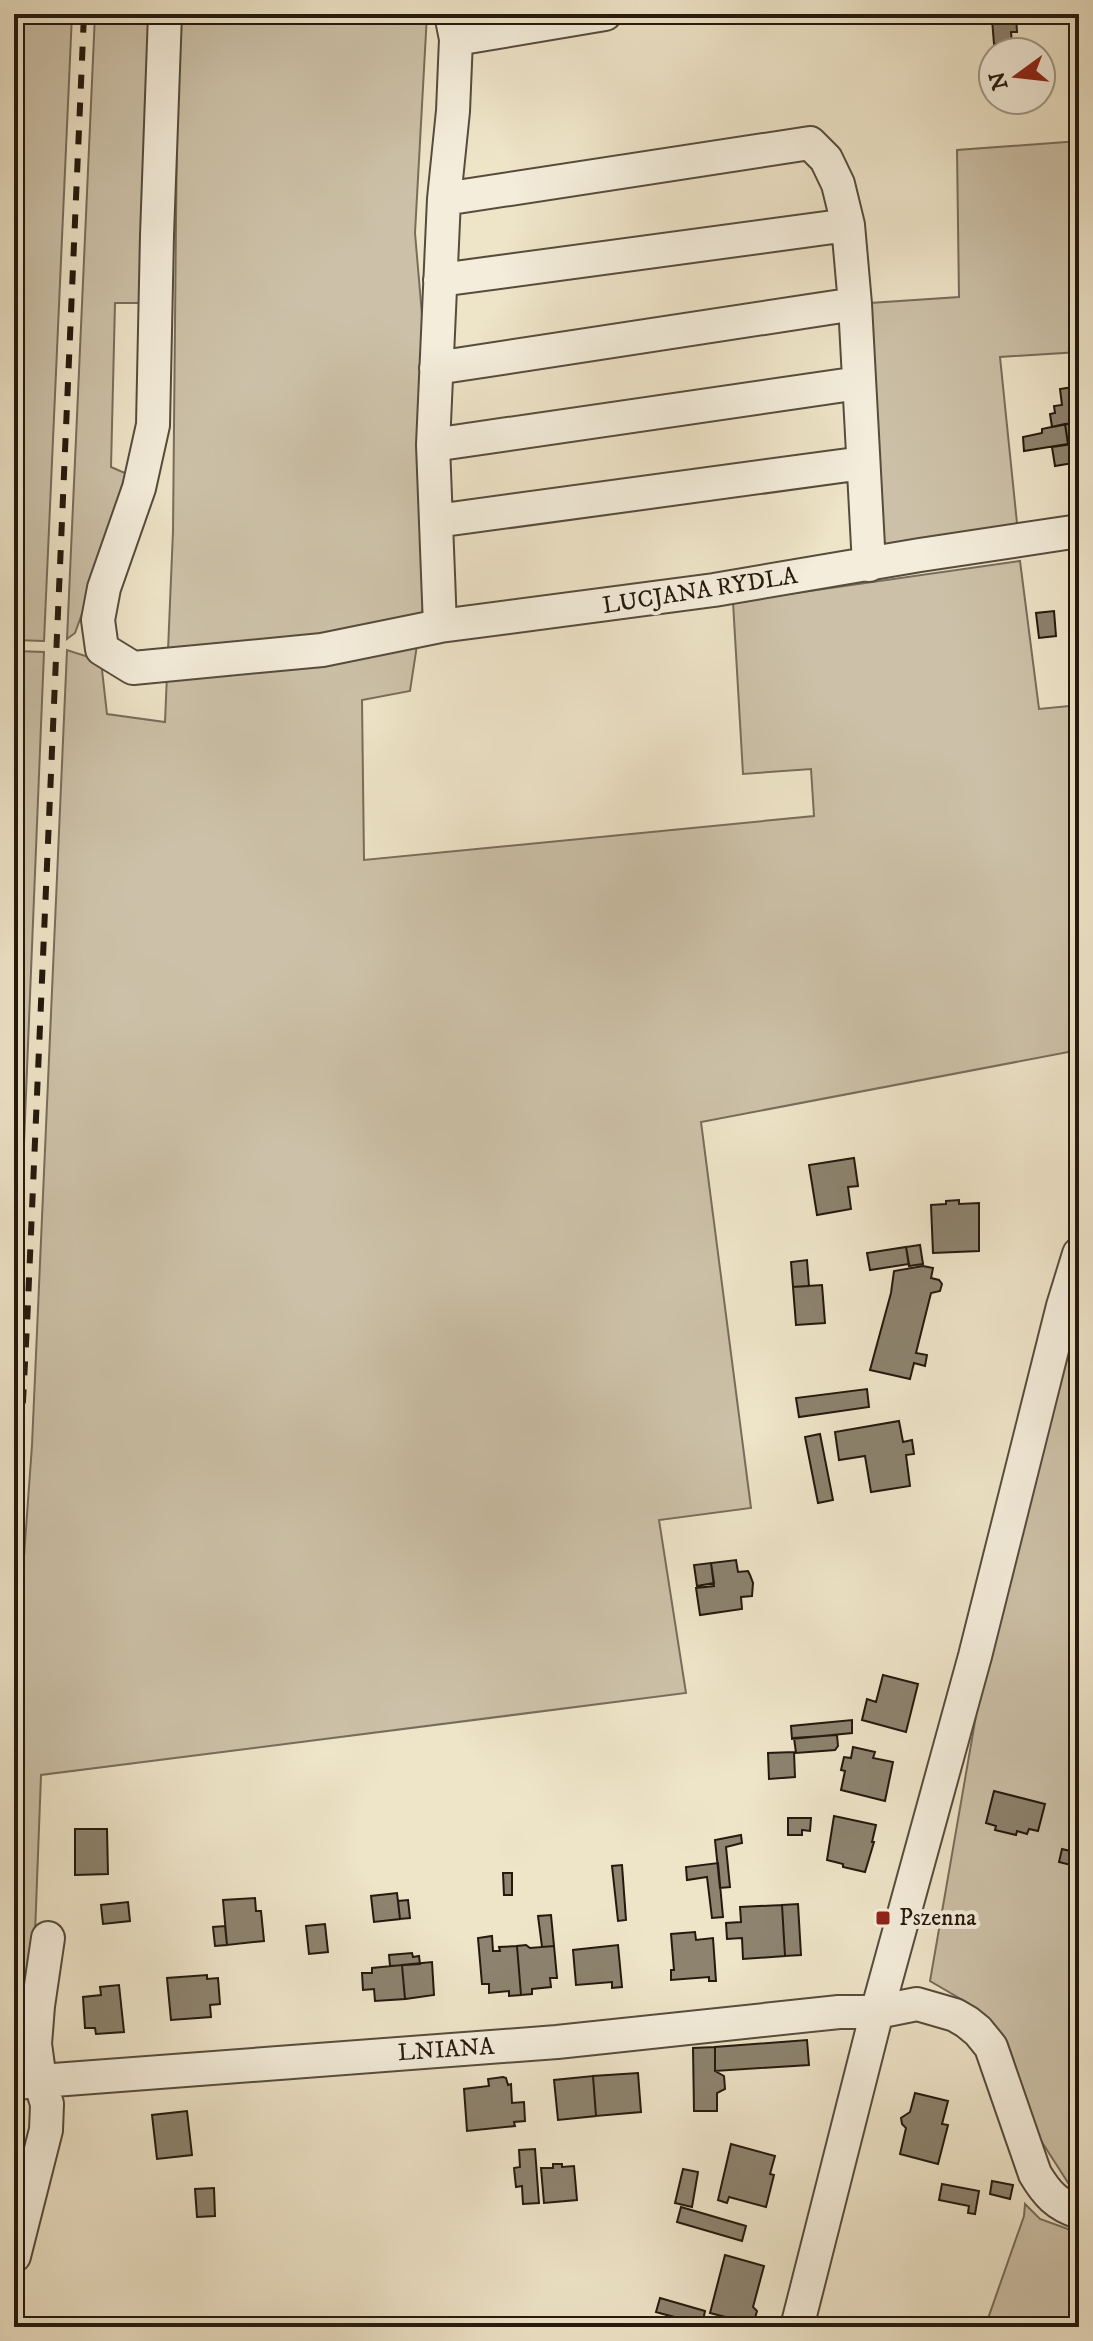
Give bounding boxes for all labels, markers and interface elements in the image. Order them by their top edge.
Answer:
north arrow [977,36,1057,116]
text: N [984,69,1015,93]
street label: LUCJANA RYDLA [600,561,800,621]
place label: Pszenna [899,1903,977,1933]
marker: Pszenna [874,1909,892,1927]
street label: LNIANA [397,2032,496,2068]

